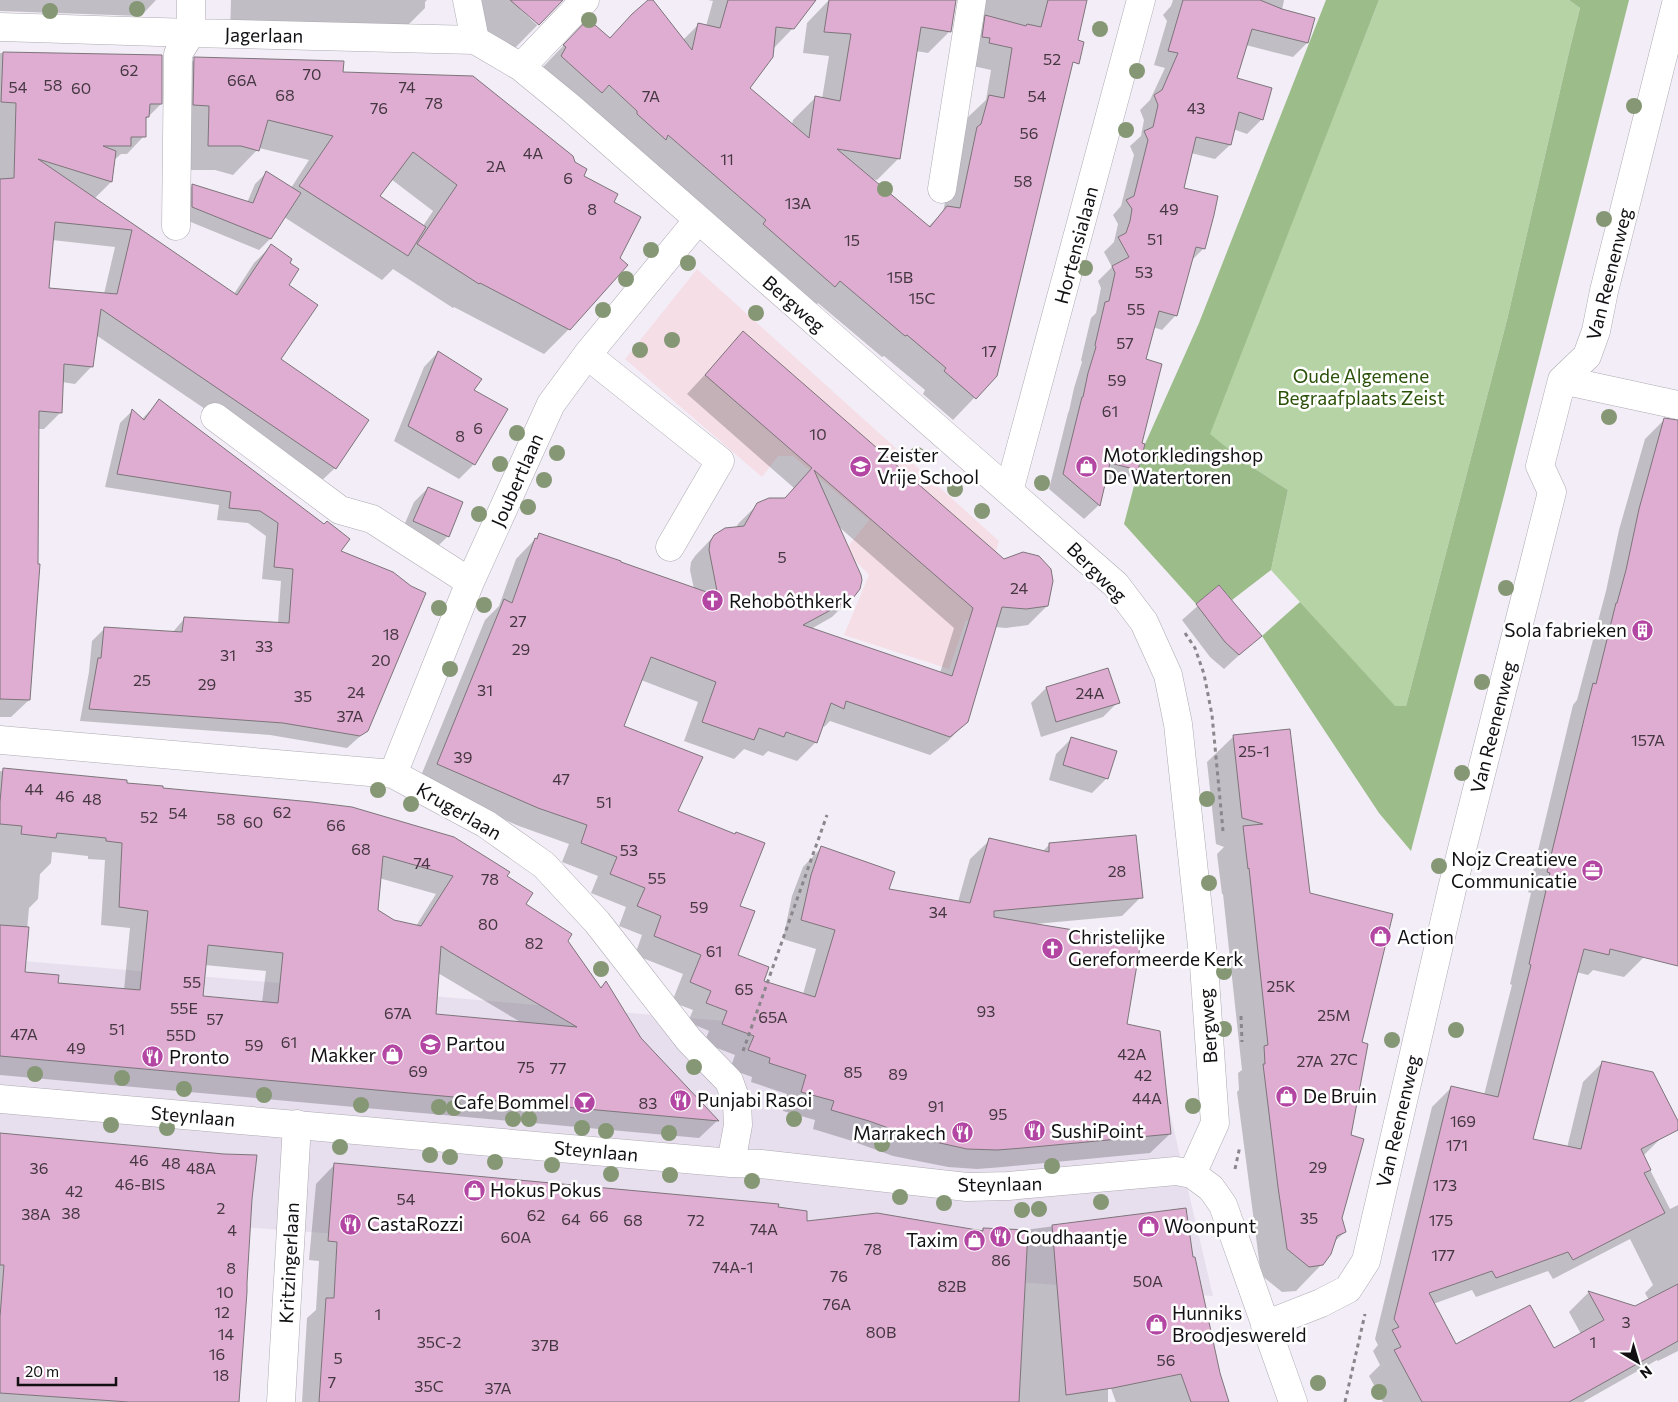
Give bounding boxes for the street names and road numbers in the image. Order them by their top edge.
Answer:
street label: Jagerlaan [224,22,304,47]
street label: Hortensialaan [1049,184,1102,306]
street label: Van Reenenweg [1581,205,1636,342]
street label: Bergweg [758,270,830,337]
street label: Joubertlaan [486,430,547,530]
street label: Bergweg [1063,537,1132,606]
street label: Van Reenenweg [1465,658,1520,795]
street label: Krugerlaan [413,777,506,844]
street label: Bergweg [1193,988,1222,1064]
street label: Van Reenenweg [1371,1052,1424,1189]
street label: Steynlaan [150,1100,236,1131]
street label: Steynlaan [553,1135,639,1166]
street label: Steynlaan [957,1171,1043,1196]
street label: Kritzingerlaan [274,1202,303,1324]

